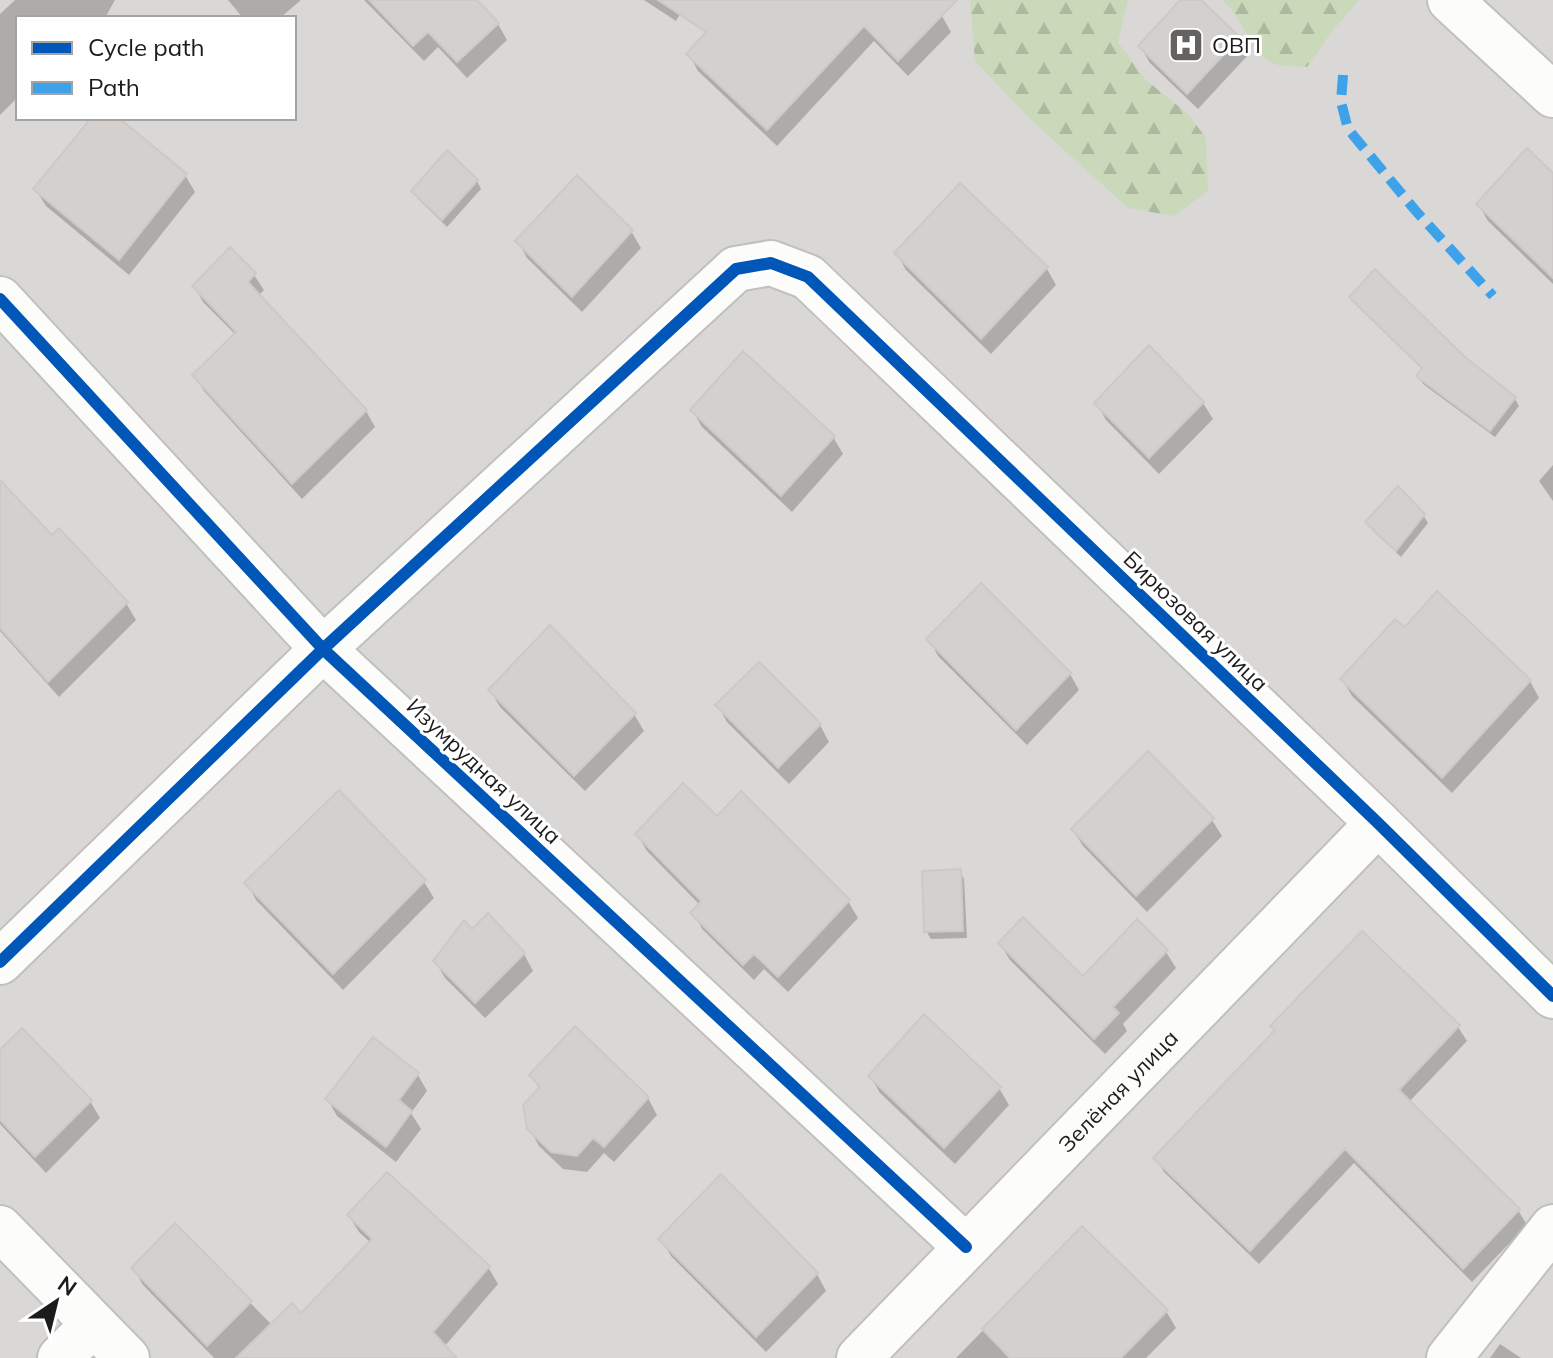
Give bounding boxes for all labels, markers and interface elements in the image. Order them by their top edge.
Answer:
legend [16,16,296,120]
hospital icon: ОВП [1167,26,1205,64]
place label: ОВП [1212,31,1261,59]
text: Cycle path [88,32,205,62]
text: Path [88,72,140,102]
street label: Бирюзовая улица [1118,545,1274,697]
street label: Изумрудная улица [401,692,567,850]
street label: Зелёная улица [1052,1024,1184,1158]
north arrow [16,1262,96,1342]
text: N [53,1269,82,1302]

